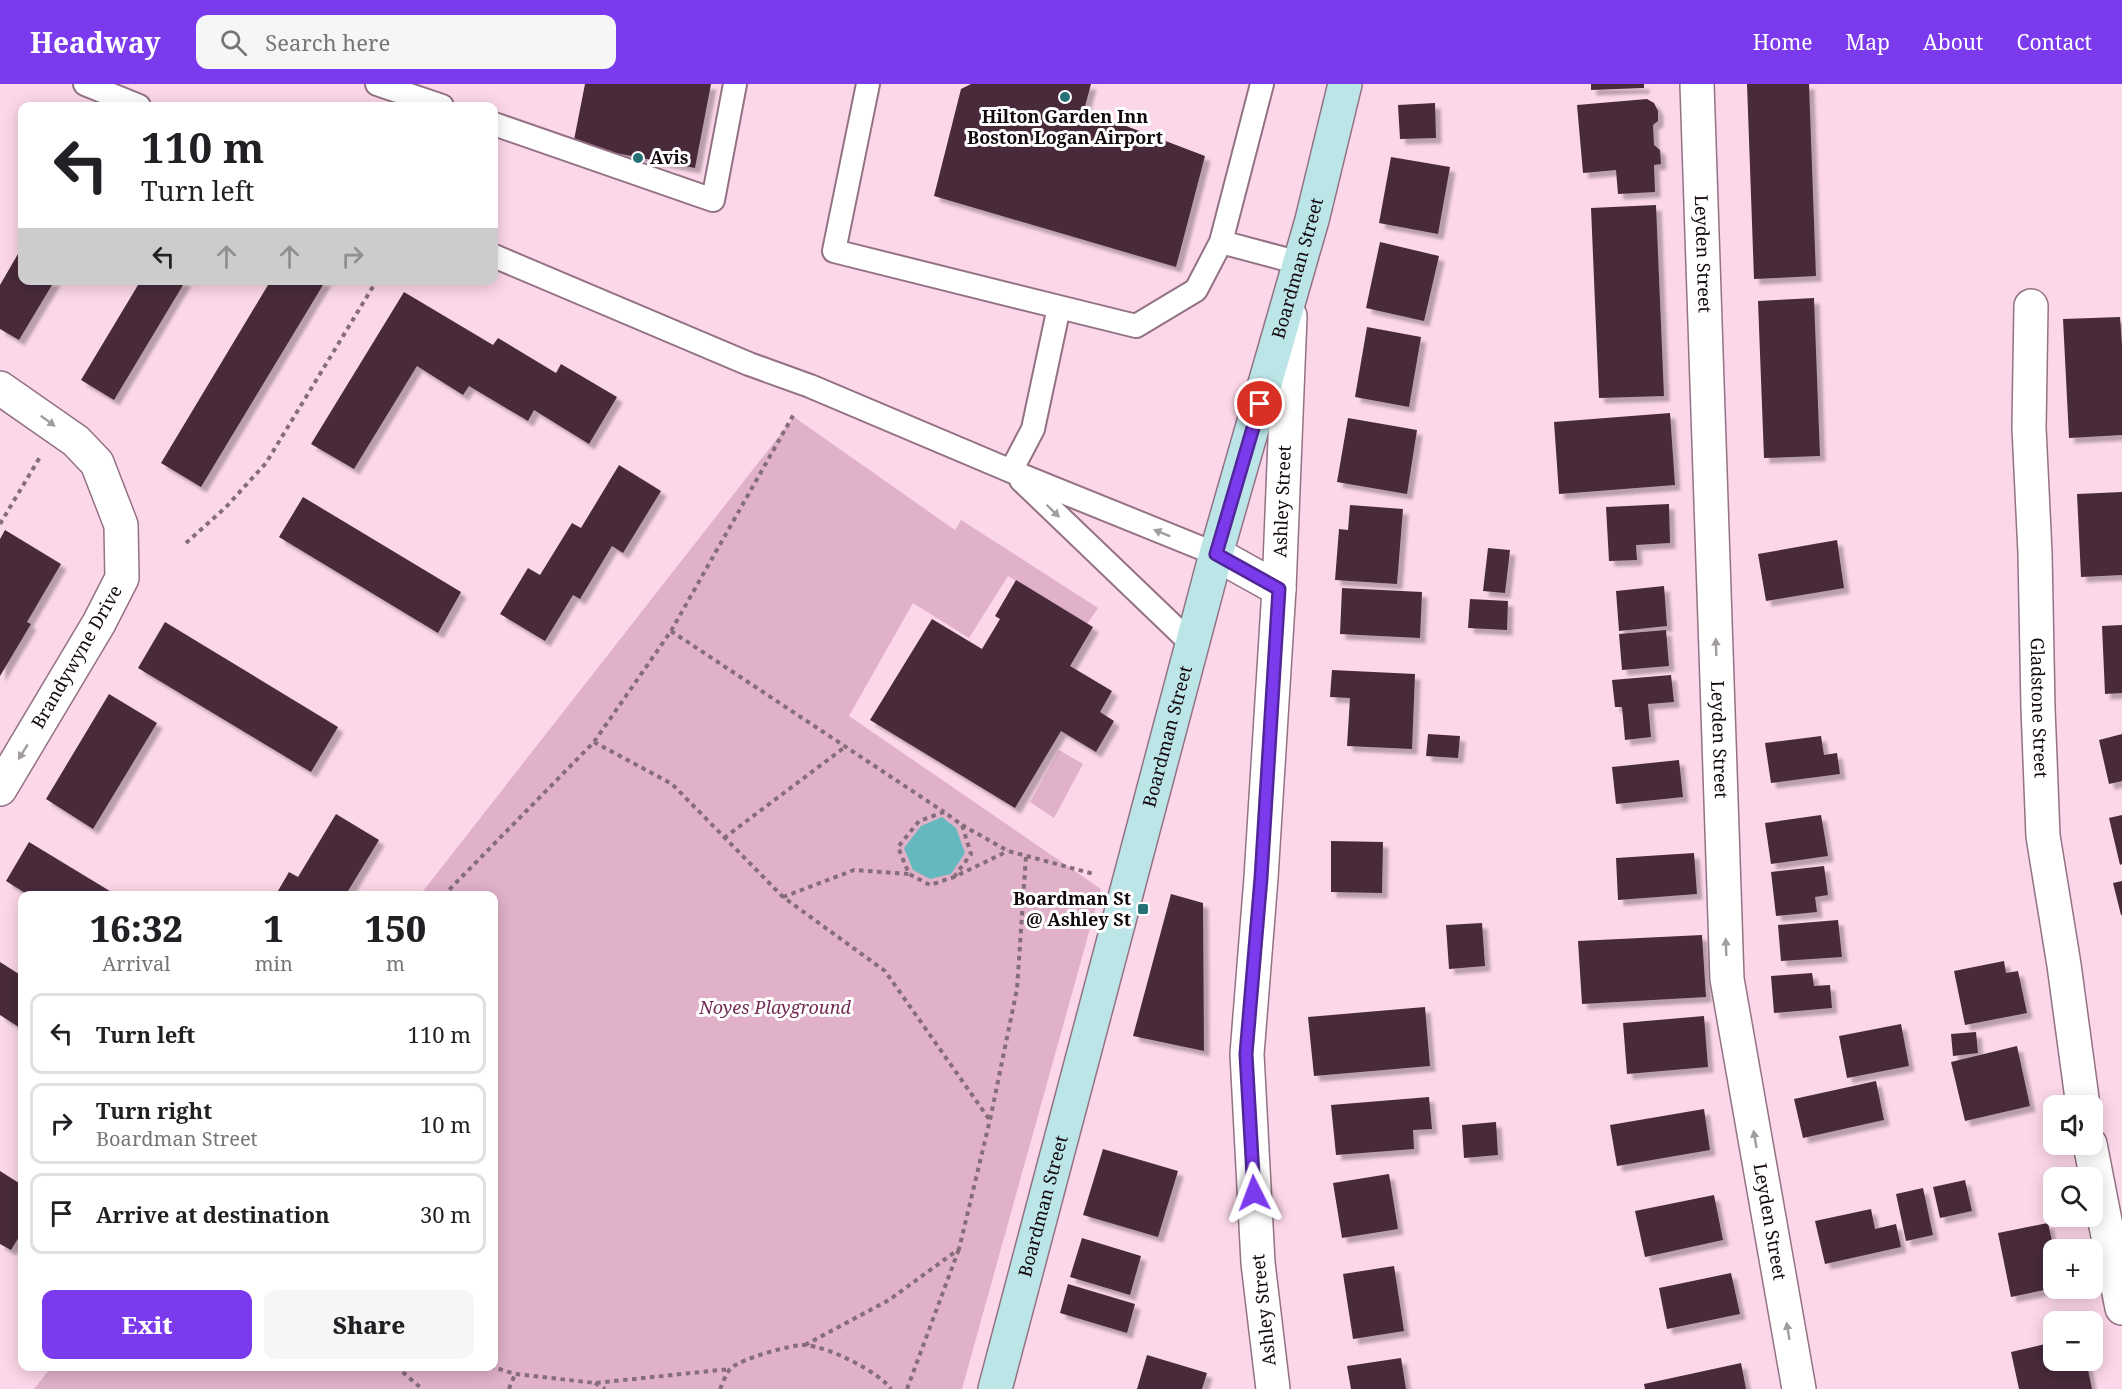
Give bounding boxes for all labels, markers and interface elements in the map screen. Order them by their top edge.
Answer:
search box [196,15,616,69]
text: Headway [30,23,160,61]
icon: search [217,26,250,59]
text: Search here [265,27,390,57]
text: Home [1753,28,1813,56]
text: Map [1846,28,1890,56]
text: About [1923,28,1984,56]
text: Contact [2017,28,2092,56]
marker: Hilton Garden Inn Boston Logan Airport [1058,90,1072,104]
place label: Hilton Garden Inn Boston Logan Airport [967,104,1163,149]
text: 110 m [141,118,265,175]
icon: left [42,126,120,204]
place label: Avis [650,145,689,169]
marker: Avis [631,151,645,165]
text: Turn left [141,172,254,209]
street label: Leyden Street [1690,194,1718,313]
street label: Boardman Street [1266,195,1328,341]
icon: left [147,240,180,273]
icon: ahead [210,240,243,273]
icon: ahead [273,240,306,273]
icon: right [336,240,369,273]
pin [1234,378,1285,429]
icon: arrive [1243,387,1276,420]
one-way arrow [40,415,56,427]
street label: Ashley Street [1267,445,1296,558]
one-way arrow [1046,504,1060,518]
one-way arrow [1153,528,1171,537]
street label: Brandywyne Drive [25,580,127,733]
one-way arrow [1711,637,1720,656]
street label: Gladstone Street [2026,637,2054,779]
street label: Boardman Street [1137,663,1197,810]
street label: Leyden Street [1706,680,1734,799]
one-way arrow [17,744,28,760]
place label: Boardman St @ Ashley St [1013,886,1131,931]
marker: Boardman St @ Ashley St [1136,902,1150,916]
text: 16:32 [90,904,183,953]
text: 1 [264,904,284,953]
text: 150 [365,904,426,953]
one-way arrow [1721,937,1730,956]
text: Arrival [102,950,171,977]
text: min [255,950,293,977]
text: m [386,950,405,977]
park label: Noyes Playground [698,995,851,1019]
icon: left [45,1017,78,1050]
text: Turn left [96,1019,195,1049]
text: 110 m [408,1019,471,1049]
text: Turn right [96,1095,212,1125]
map controls [2043,1095,2103,1371]
button: sound [2043,1095,2103,1155]
icon: right [45,1107,78,1140]
text: 10 m [420,1109,471,1139]
text: Boardman Street [96,1125,258,1152]
one-way arrow [1750,1130,1759,1149]
street label: Boardman Street [1012,1133,1073,1279]
position arrow [1222,1161,1286,1225]
street label: Leyden Street [1749,1161,1793,1282]
button: search [2043,1167,2103,1227]
icon: arrive [45,1197,78,1230]
text: Arrive at destination [96,1199,330,1229]
text: 30 m [420,1199,471,1229]
button: + [2043,1239,2103,1299]
street label: Ashley Street [1245,1253,1281,1367]
button: Exit [42,1290,252,1359]
button: Share [264,1290,474,1359]
button: − [2043,1311,2103,1371]
one-way arrow [1784,1322,1793,1341]

